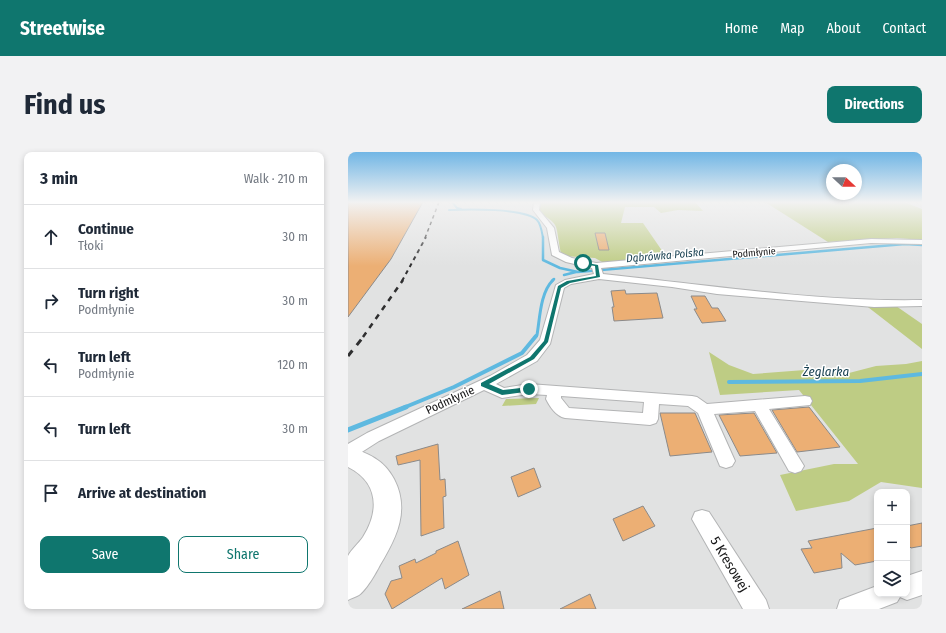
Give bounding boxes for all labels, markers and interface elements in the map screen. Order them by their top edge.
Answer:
text: Streetwise [20,17,105,40]
text: Home [725,20,758,37]
text: Map [780,20,804,37]
text: About [826,20,861,37]
text: Contact [883,20,926,37]
button: Directions [827,86,922,123]
text: Find us [24,88,106,121]
north arrow [826,164,862,200]
text: 3 min [40,168,78,189]
text: Walk · 210 m [244,171,308,186]
text: Continue [78,220,134,238]
icon: ahead [40,226,62,248]
text: 30 m [282,229,308,244]
text: Tłoki [78,238,103,253]
street label: Podmłynie [732,245,776,261]
water label: Dąbrówka Polska [626,246,705,265]
route start [574,254,592,272]
text: Turn right [78,284,139,302]
icon: right [40,290,62,312]
text: 30 m [282,293,308,308]
text: Podmłynie [78,302,134,317]
text: Turn left [78,348,131,366]
icon: left [40,354,62,376]
text: 120 m [277,357,308,372]
water label: Żeglarka [802,364,849,379]
text: Podmłynie [78,366,134,381]
route end [520,380,538,398]
street label: Podmłynie [423,383,477,417]
icon: left [40,418,62,440]
text: Turn left [78,420,131,438]
text: 30 m [282,421,308,436]
icon: arrive [40,482,62,504]
text: Arrive at destination [78,484,206,502]
map controls [874,489,910,597]
button: + [874,489,910,525]
button: − [874,525,910,561]
street label: 5 Kresowej [706,534,753,595]
button: Save [40,536,170,573]
button: Share [178,536,308,573]
button: layers [874,561,910,597]

